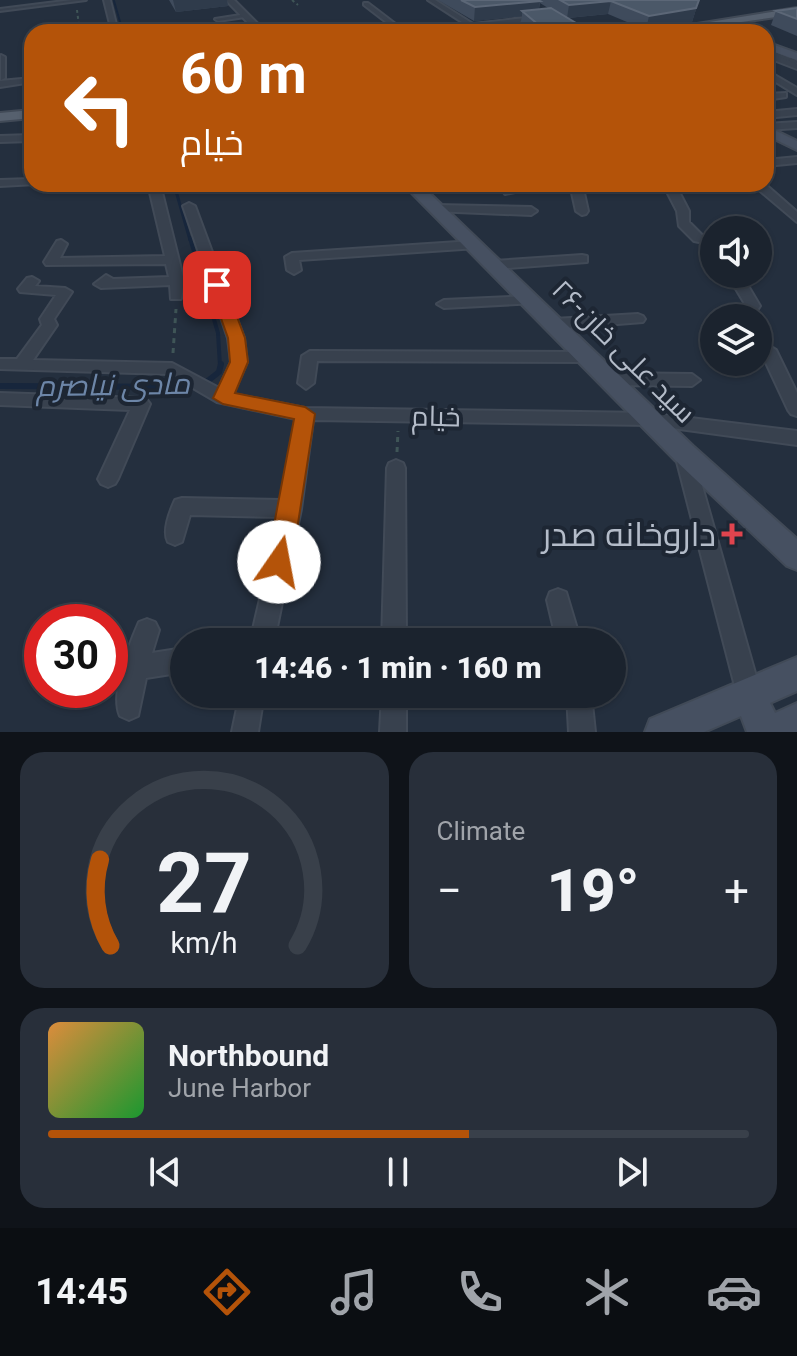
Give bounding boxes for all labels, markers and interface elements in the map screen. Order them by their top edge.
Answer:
text: 60 m [180,41,307,107]
icon: left [48,56,152,160]
text: خیام [180,122,244,164]
map controls [700,216,772,376]
button: sound [700,216,772,288]
pin [183,251,251,319]
icon: arrive [195,263,239,307]
street label: ۲۶-سید علی خان [545,273,702,430]
button: layers [700,304,772,376]
water label: مادی نیاصرم [35,366,191,406]
street label: خیام [411,400,461,436]
place label: داروخانه صدر [540,514,716,554]
position arrow [237,520,321,604]
marker: داروخانه صدر [723,525,741,543]
speed limit sign: 30 [24,604,128,708]
text: 14:46 · 1 min · 160 m [254,650,542,685]
text: Climate [437,816,525,846]
text: 27 [157,835,252,932]
text: 19° [546,855,639,926]
text: − [437,865,462,917]
text: + [724,865,749,917]
text: km/h [171,926,238,960]
text: Northbound [168,1038,329,1073]
text: June Harbor [168,1073,311,1103]
icon: previous [143,1150,187,1194]
icon: pause [376,1150,420,1194]
icon: next [610,1150,654,1194]
icon: directions [199,1264,255,1320]
icon: music [326,1264,382,1320]
icon: phone [452,1264,508,1320]
icon: climate [579,1264,635,1320]
icon: car [706,1264,762,1320]
text: 14:45 [35,1271,128,1313]

